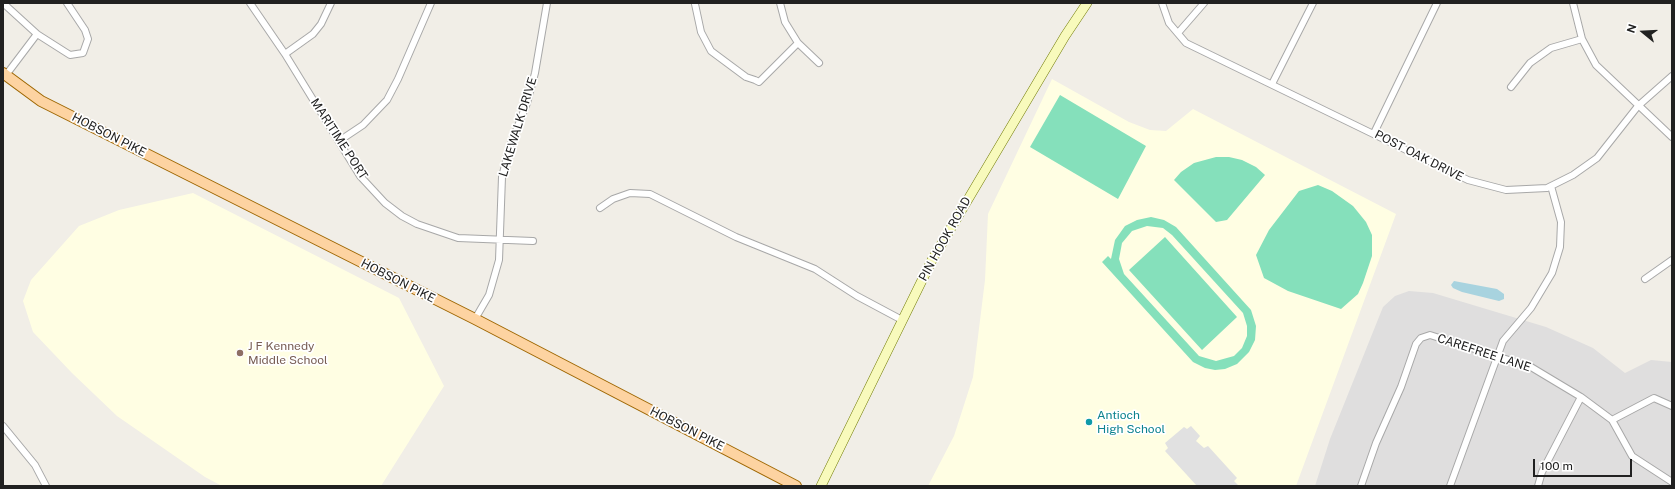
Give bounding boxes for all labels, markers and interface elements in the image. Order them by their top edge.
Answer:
north arrow [1623,12,1663,52]
text: N [1625,22,1639,34]
street label: LAKEWALK DRIVE [496,76,540,178]
street label: MARITIME PORT [307,96,371,182]
street label: HOBSON PIKE [69,110,149,160]
street label: POST OAK DRIVE [1372,127,1466,185]
street label: PIN HOOK ROAD [916,194,974,284]
street label: HOBSON PIKE [358,256,438,306]
street label: CAREFREE LANE [1435,331,1533,375]
place label: J F Kennedy Middle School [248,339,328,367]
marker: J F Kennedy Middle School [235,348,245,358]
street label: HOBSON PIKE [647,404,727,454]
place label: Antioch High School [1097,408,1165,436]
marker: Antioch High School [1084,417,1094,427]
scale bar [1535,451,1634,477]
text: 100 m [1540,459,1573,473]

